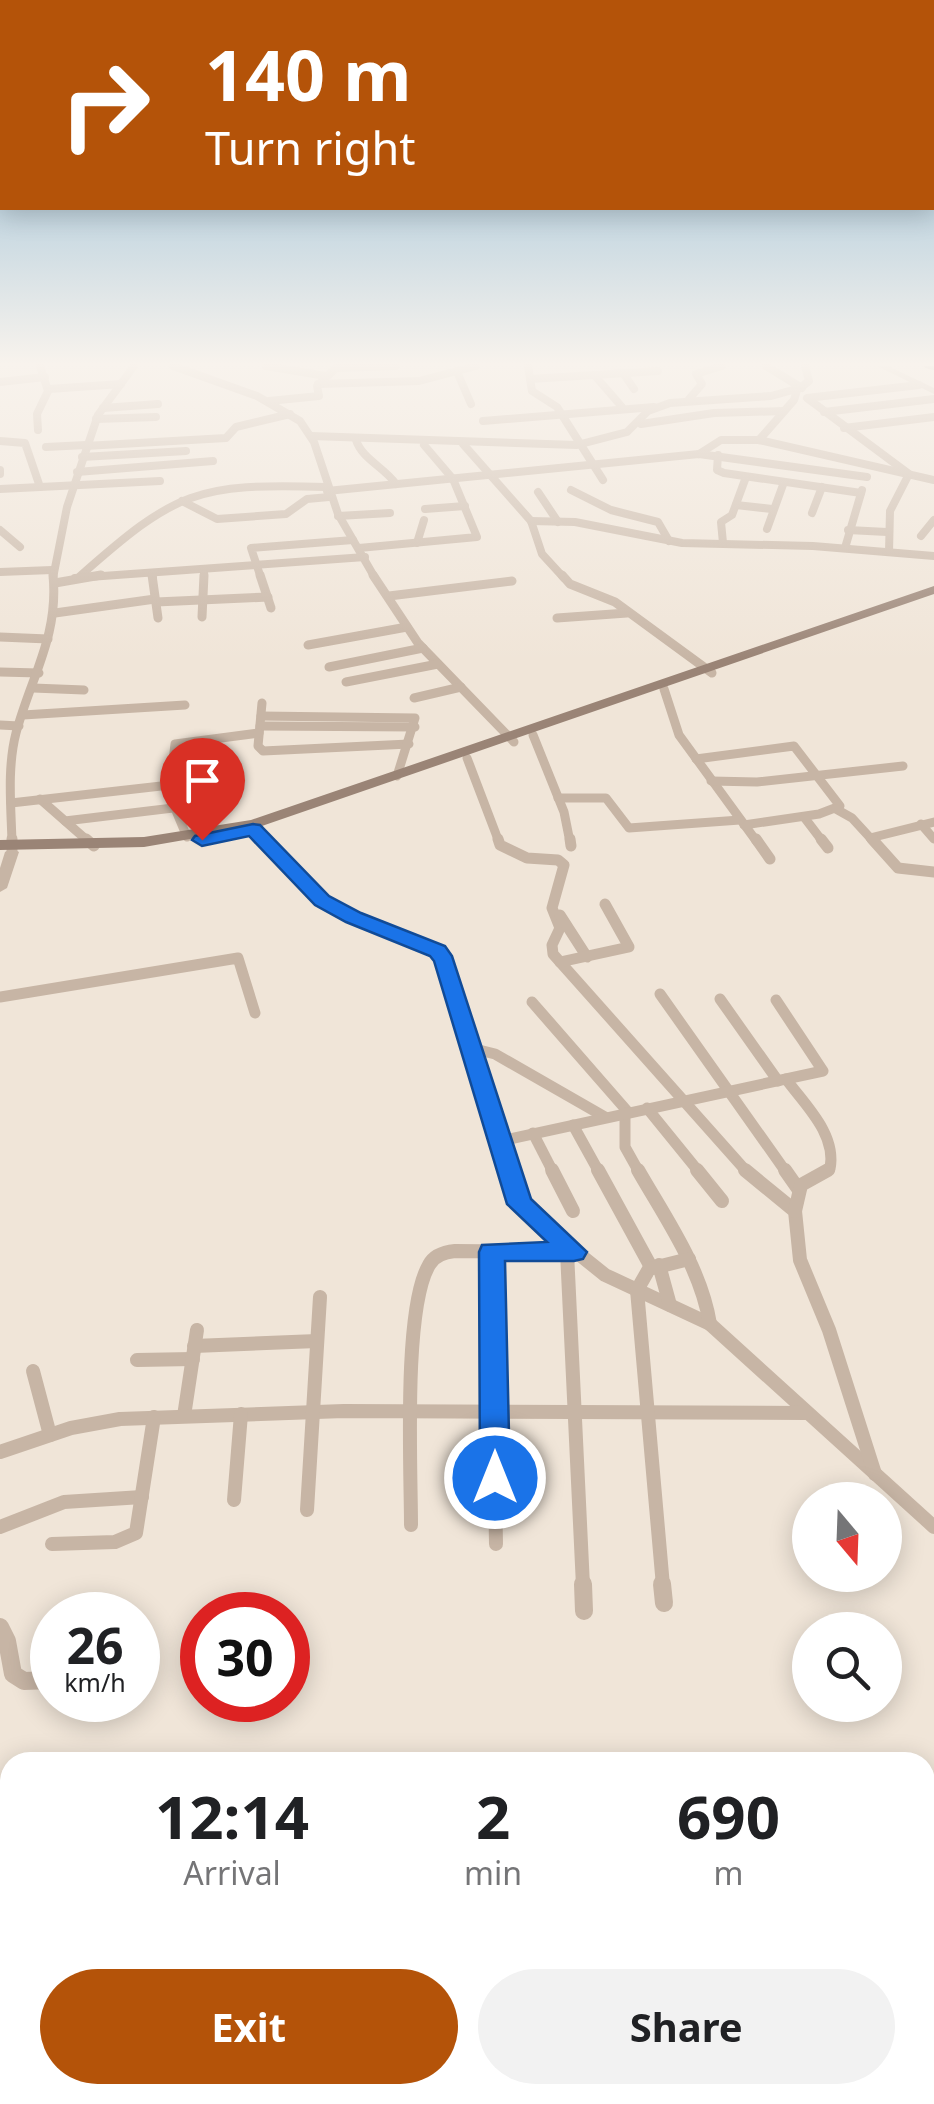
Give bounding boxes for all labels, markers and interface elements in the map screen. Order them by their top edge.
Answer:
text: 140 m [205,26,412,122]
icon: right [40,40,170,170]
text: Turn right [205,117,416,178]
pin [160,738,245,841]
icon: arrive [175,753,230,808]
position arrow [443,1426,547,1530]
north arrow [792,1482,902,1592]
map controls [792,1482,902,1722]
speed limit sign: 30 [180,1592,310,1722]
text: 26 [66,1611,124,1679]
button: search [792,1612,902,1722]
text: km/h [64,1665,126,1699]
text: 12:14 [155,1775,309,1857]
text: 2 [476,1775,510,1857]
text: 690 [677,1775,780,1857]
text: Arrival [183,1851,281,1894]
text: min [464,1851,522,1894]
text: m [714,1851,743,1894]
button: Exit [40,1969,458,2084]
button: Share [478,1969,895,2084]

